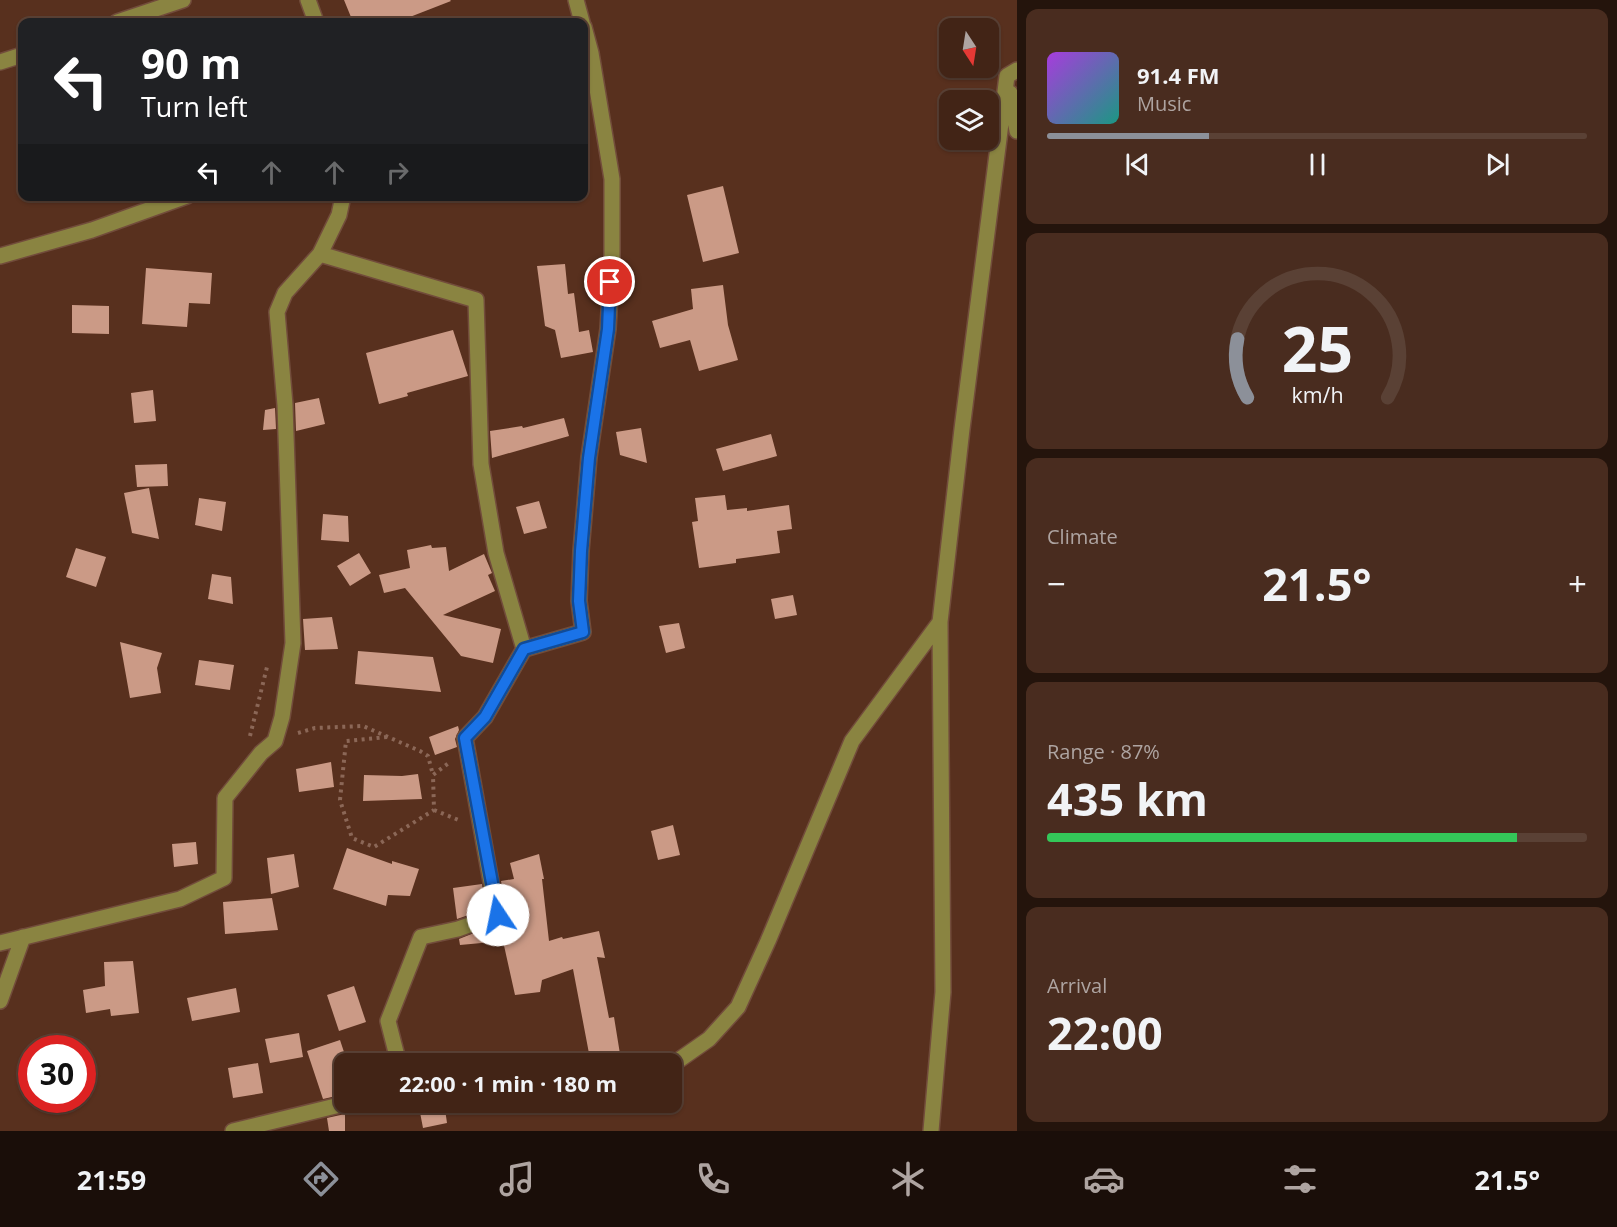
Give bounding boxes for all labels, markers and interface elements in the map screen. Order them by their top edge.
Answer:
north arrow [939,18,999,78]
map controls [939,18,999,150]
text: 90 m [141,34,241,91]
icon: left [42,42,120,120]
text: 91.4 FM [1137,60,1220,90]
text: Turn left [141,88,248,125]
button: layers [939,90,999,150]
text: Music [1137,90,1191,117]
icon: previous [1121,148,1154,181]
icon: pause [1301,148,1334,181]
icon: next [1481,148,1514,181]
icon: left [192,156,225,189]
icon: ahead [255,156,288,189]
icon: ahead [318,156,351,189]
icon: right [381,156,414,189]
pin [584,256,635,307]
icon: arrive [593,265,626,298]
text: 25 [1281,305,1353,390]
text: km/h [1291,381,1343,410]
text: Climate [1047,523,1118,550]
text: 21.5° [1262,553,1372,614]
text: − [1047,561,1066,606]
text: + [1568,561,1587,606]
text: Range · 87% [1047,738,1160,765]
text: 435 km [1047,768,1208,829]
position arrow [466,883,530,947]
text: Arrival [1047,972,1107,999]
text: 22:00 [1047,1002,1163,1063]
speed limit sign: 30 [18,1035,96,1113]
text: 22:00 · 1 min · 180 m [399,1068,617,1098]
icon: directions [300,1158,342,1200]
icon: music [496,1158,538,1200]
icon: phone [692,1158,734,1200]
icon: climate [887,1158,929,1200]
icon: car [1083,1158,1125,1200]
icon: filters [1279,1158,1321,1200]
text: 21:59 [77,1161,146,1198]
text: 21.5° [1474,1161,1540,1198]

